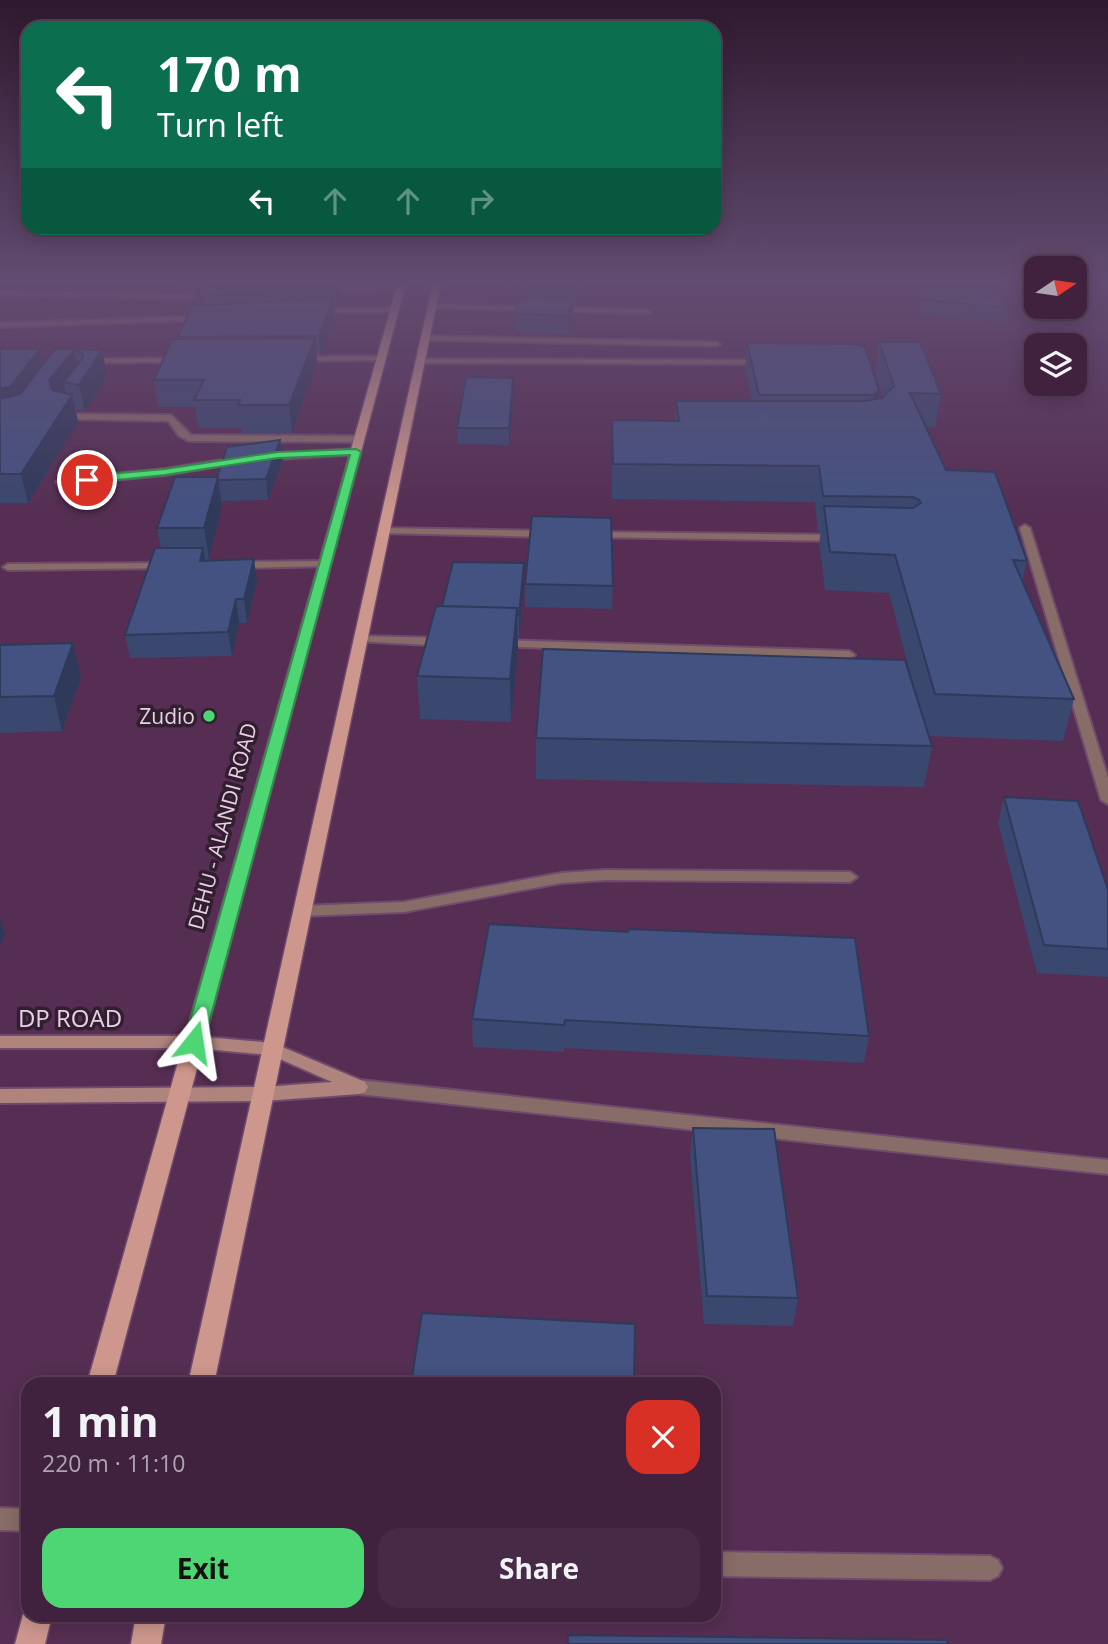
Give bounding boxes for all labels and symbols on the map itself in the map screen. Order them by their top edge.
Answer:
north arrow [1024,256,1087,318]
pin [57,450,117,510]
place label: Zudio [139,702,195,730]
marker: Zudio [201,708,217,724]
street label: DEHU - ALANDI ROAD [181,719,263,933]
street label: DP ROAD [18,1001,122,1034]
position arrow [157,1005,231,1079]

